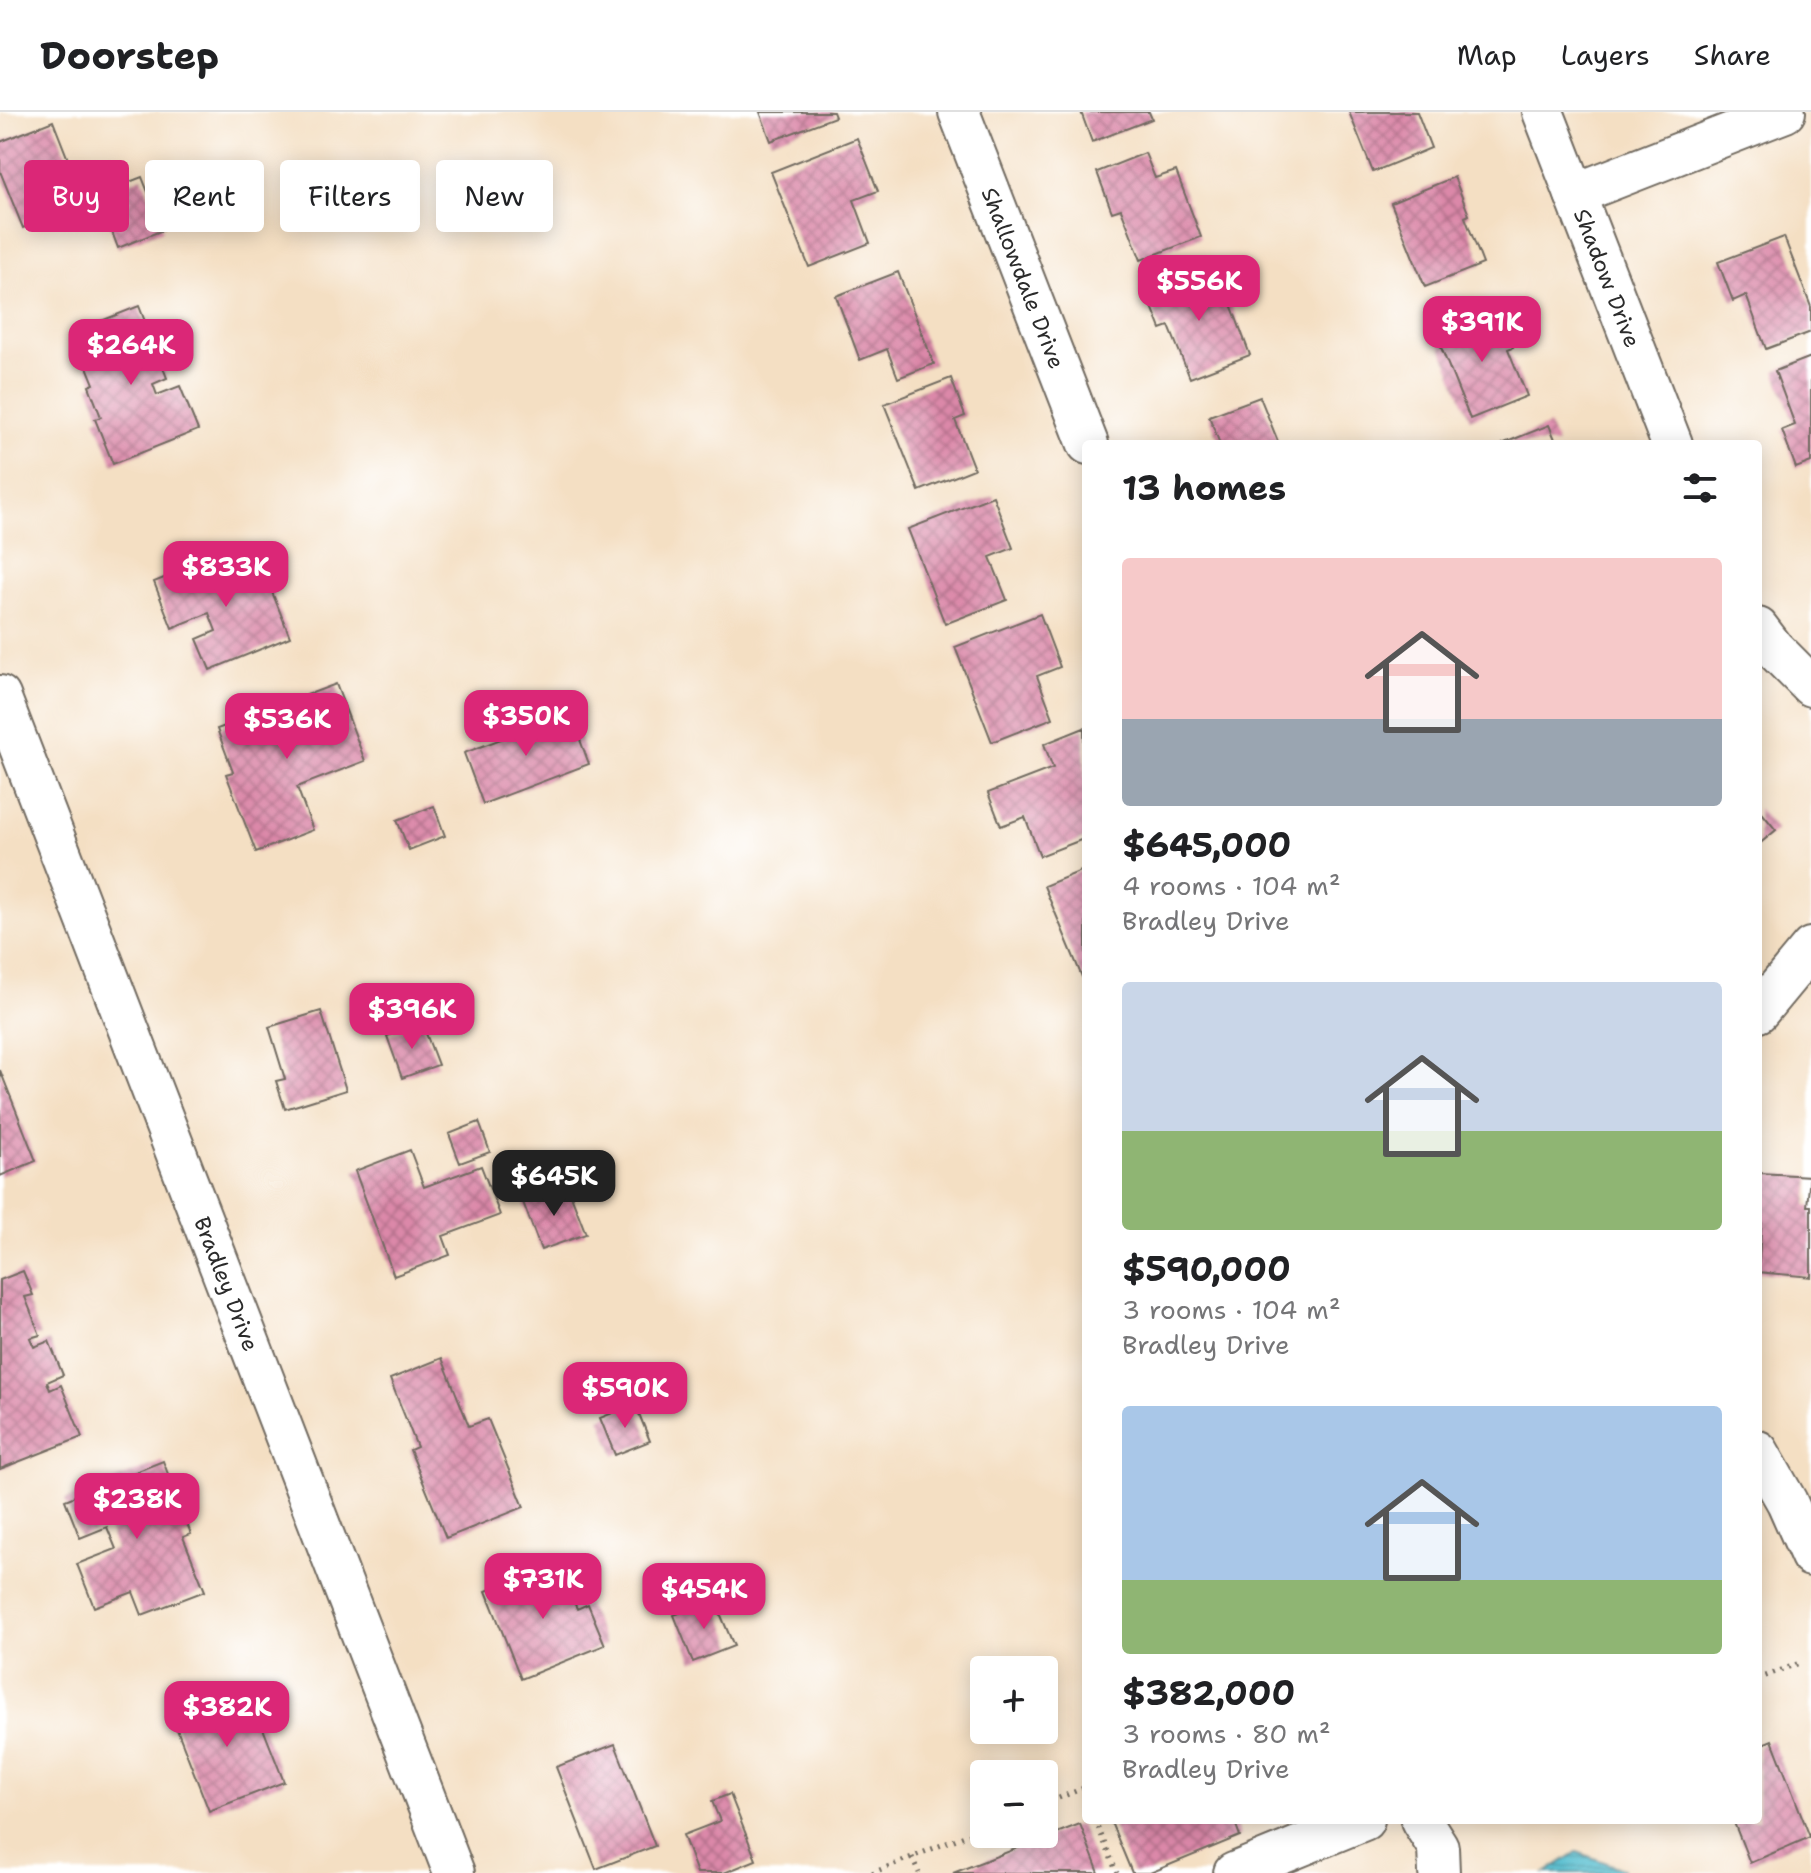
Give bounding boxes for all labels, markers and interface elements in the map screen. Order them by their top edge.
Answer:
text: Doorstep [40,30,219,81]
text: Map [1457,36,1517,74]
text: Layers [1561,36,1650,74]
text: Share [1694,36,1771,74]
chip: Buy [24,160,129,232]
chip: Rent [145,160,264,232]
chip: Filters [280,160,420,232]
chip: New [436,160,553,232]
street label: Shallowdale Drive [975,183,1072,373]
street label: Shadow Drive [1567,204,1648,351]
pin: $556K [1143,255,1255,323]
text: $556K [1156,263,1242,298]
pin: $391K [1426,296,1538,364]
text: $391K [1441,304,1523,339]
pin: $264K [75,319,187,387]
text: $264K [86,327,176,362]
text: 13 homes [1122,465,1286,511]
icon: filters [1678,466,1722,510]
pin: $833K [170,541,282,609]
text: $833K [181,549,271,584]
icon: home [1350,610,1494,754]
pin: $350K [470,690,582,758]
pin: $536K [231,693,343,761]
text: $350K [482,698,570,733]
text: $536K [243,701,331,736]
text: $645,000 [1122,822,1291,868]
text: 4 rooms · 104 m² [1122,868,1341,903]
text: Bradley Drive [1122,903,1290,938]
pin: $396K [356,983,468,1051]
text: $396K [367,991,457,1026]
icon: home [1350,1034,1494,1178]
pin: $645K [498,1150,610,1218]
text: $645K [510,1158,598,1193]
street label: Bradley Drive [188,1212,266,1355]
text: $590,000 [1122,1246,1291,1292]
text: 3 rooms · 104 m² [1122,1292,1341,1327]
text: Bradley Drive [1122,1327,1290,1362]
pin: $590K [569,1362,681,1430]
text: $590K [581,1370,669,1405]
icon: home [1350,1458,1494,1602]
pin: $238K [81,1473,193,1541]
text: $238K [92,1481,182,1516]
pin: $731K [487,1553,599,1621]
text: $731K [502,1561,584,1596]
pin: $454K [648,1563,760,1631]
text: $454K [660,1571,748,1606]
map controls [970,1656,1058,1848]
button: + [970,1656,1058,1744]
text: $382,000 [1122,1670,1295,1716]
pin: $382K [171,1681,283,1749]
text: $382K [182,1689,272,1724]
text: 3 rooms · 80 m² [1122,1716,1331,1751]
text: Bradley Drive [1122,1751,1290,1786]
button: − [970,1760,1058,1848]

